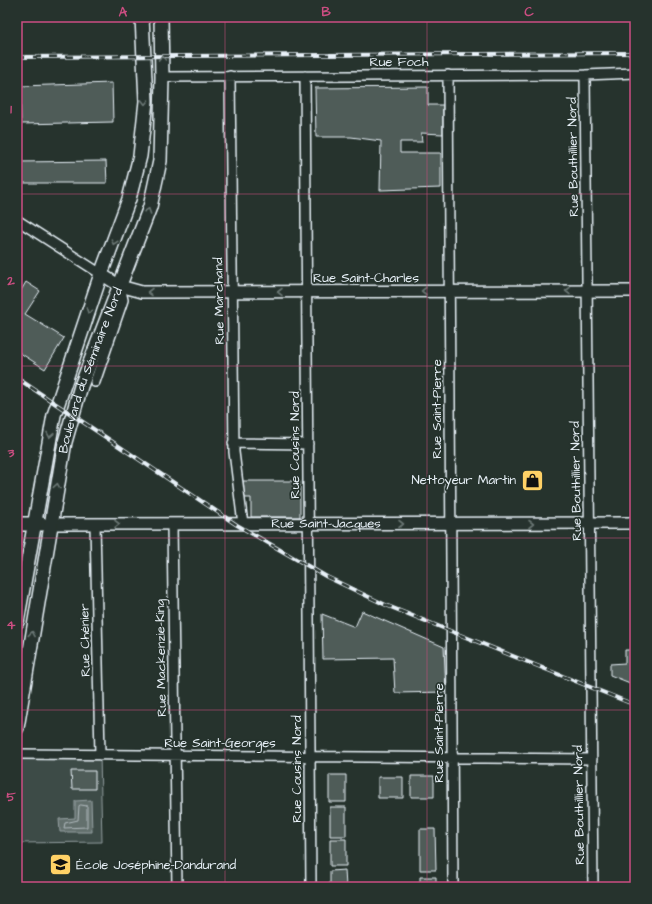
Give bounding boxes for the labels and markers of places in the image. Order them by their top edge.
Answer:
shop icon: Nettoyeur Martin [519,467,545,493]
place label: Nettoyeur Martin [412,471,516,490]
school or university icon: École Joséphine-Dandurand [47,852,73,878]
place label: École Joséphine-Dandurand [76,856,237,874]

